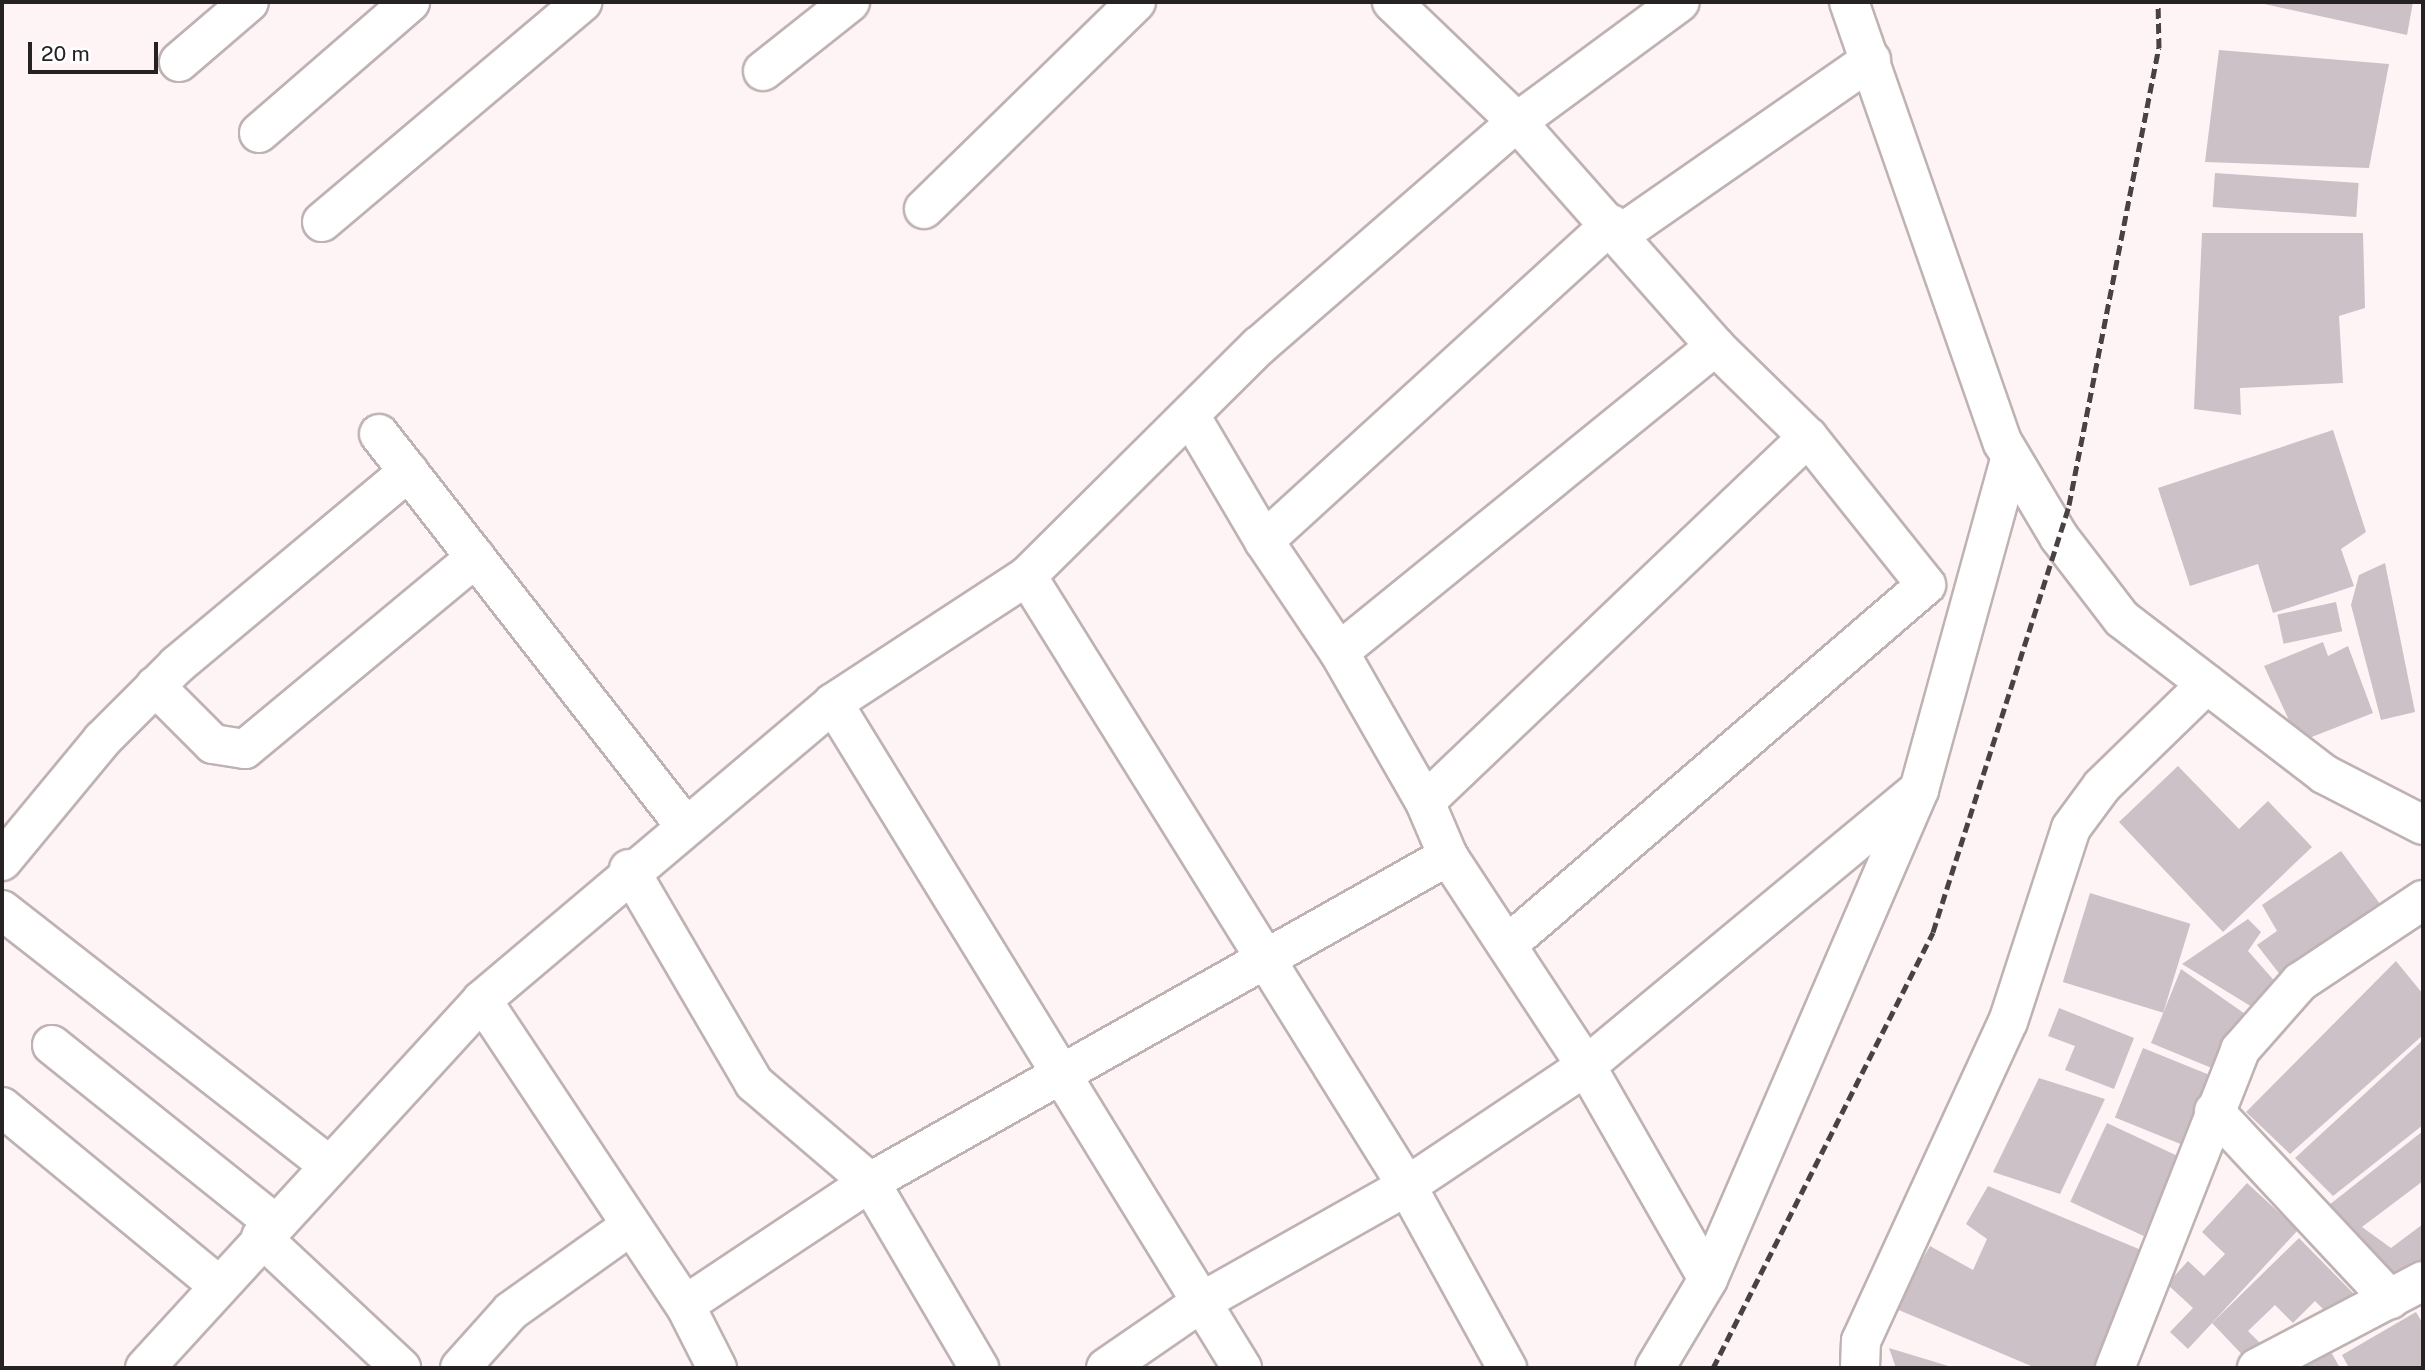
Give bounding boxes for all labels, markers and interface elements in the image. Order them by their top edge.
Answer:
scale bar [32,28,161,72]
text: 20 m [41,41,90,66]

